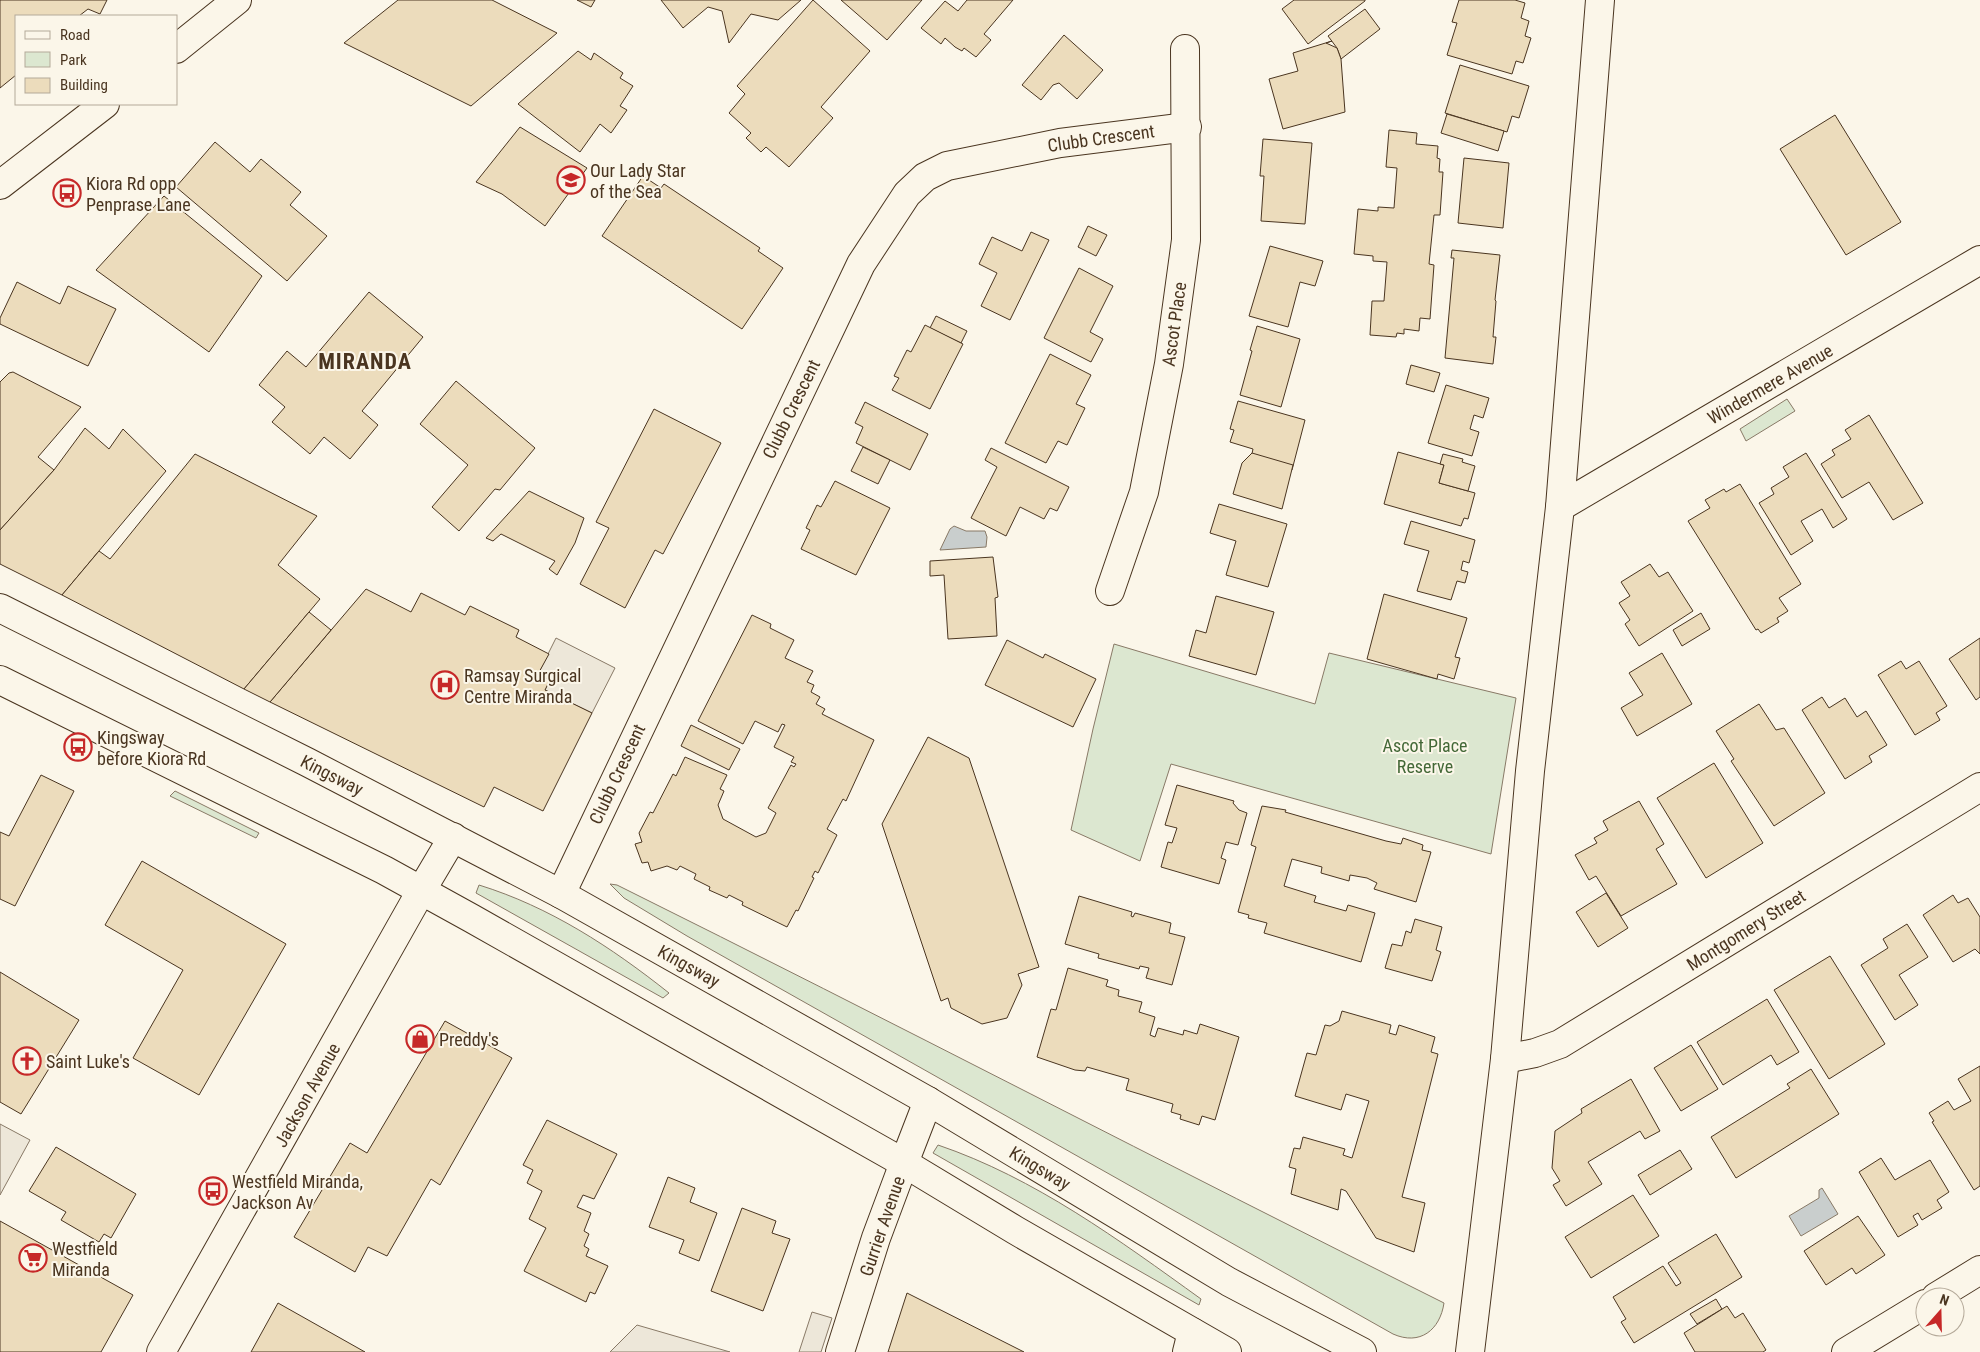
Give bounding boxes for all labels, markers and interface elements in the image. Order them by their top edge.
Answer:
legend [15,15,178,105]
text: Road [60,26,90,44]
text: Park [60,51,87,69]
text: Building [60,76,108,94]
street label: Clubb Crescent [1046,120,1156,156]
place label: Our Lady Star of the Sea [590,160,686,202]
school or university icon: Our Lady Star of the Sea [556,165,586,195]
place label: Kiora Rd opp Penprase Lane [86,173,191,215]
bus stop icon: Kiora Rd opp Penprase Lane [52,178,82,208]
street label: Ascot Place [1158,281,1190,367]
street label: Windermere Avenue [1704,340,1836,428]
district label: MIRANDA [318,349,412,374]
street label: Clubb Crescent [758,356,824,462]
place label: Ramsay Surgical Centre Miranda [464,665,581,707]
hospital icon: Ramsay Surgical Centre Miranda [430,670,460,700]
street label: Clubb Crescent [585,721,649,827]
place label: Kingsway before Kiora Rd [97,727,206,769]
bus stop icon: Kingsway before Kiora Rd [63,732,93,762]
park label: Ascot Place Reserve [1383,735,1467,777]
street label: Kingsway [297,750,367,800]
street label: Montgomery Street [1683,885,1809,975]
street label: Kingsway [654,940,724,992]
shop icon: Preddy's [405,1024,435,1054]
place label: Preddy's [439,1029,499,1050]
street label: Jackson Avenue [270,1039,344,1151]
church icon: Saint Luke's [12,1046,42,1076]
place label: Saint Luke's [46,1051,130,1072]
street label: Kingsway [1006,1142,1075,1195]
place label: Westfield Miranda, Jackson Av [232,1171,363,1213]
street label: Gurrier Avenue [855,1173,909,1279]
bus stop icon: Westfield Miranda, Jackson Av [198,1176,228,1206]
place label: Westfield Miranda [52,1238,118,1280]
supermarket icon: Westfield Miranda [18,1243,48,1273]
north arrow [1915,1287,1965,1337]
text: N [1938,1291,1951,1309]

